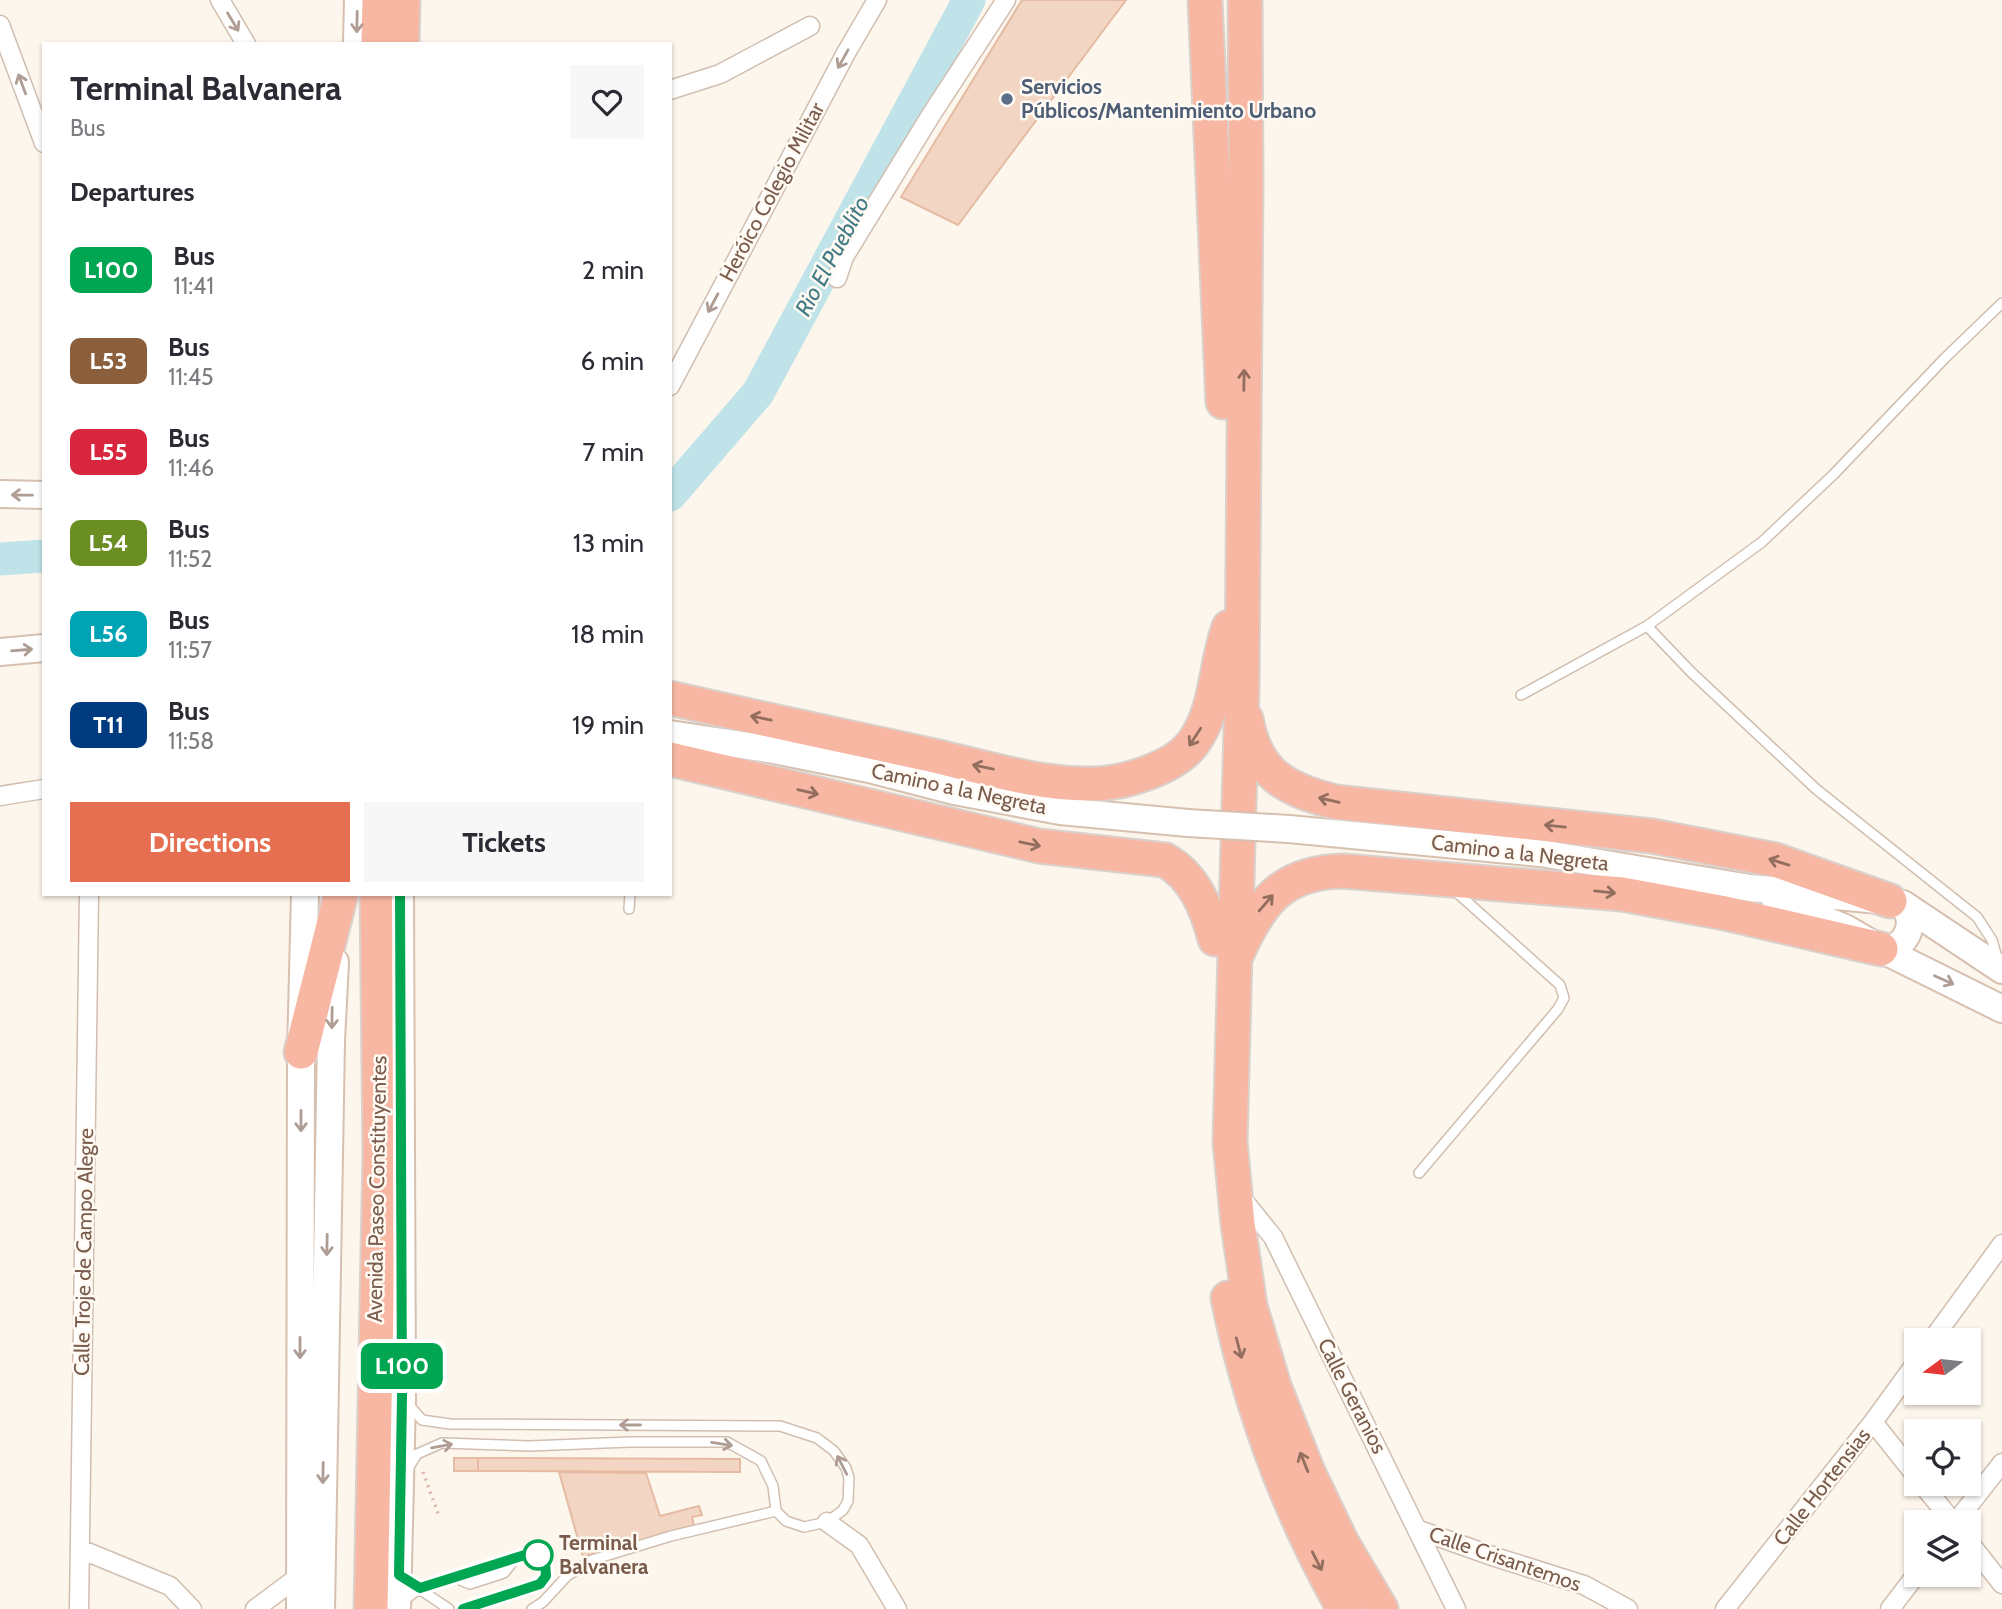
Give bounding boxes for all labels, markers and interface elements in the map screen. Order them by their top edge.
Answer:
one-way arrow [351,10,364,33]
one-way arrow [226,11,240,31]
one-way arrow [836,48,849,69]
button: heart [570,65,644,139]
text: Terminal Balvanera [70,68,342,108]
one-way arrow [15,74,27,96]
place label: Servicios Públicos/Mantenimiento Urbano [1021,74,1316,123]
marker: Servicios Públicos/Mantenimiento Urbano [999,91,1015,107]
street label: Heróico Colegio Militar [714,98,830,286]
text: Bus [70,114,105,142]
text: Departures [70,176,194,208]
water label: Rio El Pueblito [789,191,875,321]
text: Bus [173,240,215,272]
text: 2 min [582,254,644,286]
text: L100 [84,255,138,284]
text: 11:41 [173,272,214,300]
one-way arrow [706,292,720,313]
text: Bus [168,331,209,363]
text: 6 min [581,345,644,377]
text: L53 [90,346,127,375]
text: 11:45 [168,363,214,391]
one-way arrow [1238,369,1251,392]
text: Bus [168,422,209,454]
text: 7 min [582,436,644,468]
text: L55 [90,437,127,466]
text: 11:46 [168,454,214,482]
one-way arrow [11,488,34,501]
text: Bus [168,513,209,545]
text: 13 min [573,527,644,559]
text: L54 [89,528,128,557]
text: 11:52 [168,545,212,573]
text: Bus [168,604,209,636]
text: 18 min [571,618,644,650]
text: L56 [89,619,128,648]
text: 11:57 [168,636,212,664]
one-way arrow [10,643,33,656]
text: Bus [168,695,209,727]
text: 19 min [572,709,644,741]
text: T11 [93,710,124,739]
one-way arrow [750,711,773,725]
text: 11:58 [168,727,214,755]
one-way arrow [1187,727,1201,747]
street label: Camino a la Negreta [869,758,1049,819]
one-way arrow [972,760,995,773]
one-way arrow [796,786,819,799]
one-way arrow [1318,793,1341,807]
button: Directions [70,802,350,882]
button: Tickets [364,802,644,882]
one-way arrow [1544,819,1567,832]
street label: Camino a la Negreta [1430,829,1610,876]
one-way arrow [1018,837,1041,851]
one-way arrow [1769,855,1791,868]
one-way arrow [1593,886,1616,899]
one-way arrow [1258,895,1274,913]
one-way arrow [1933,974,1954,987]
one-way arrow [325,1006,338,1029]
street label: Avenida Paseo Constituyentes [362,1055,391,1323]
one-way arrow [294,1109,308,1132]
street label: Calle Troje de Campo Alegre [69,1128,99,1376]
one-way arrow [321,1234,334,1257]
north arrow [1904,1328,1981,1405]
map controls [1904,1328,1981,1587]
street label: Calle Geranios [1313,1334,1392,1458]
one-way arrow [293,1336,307,1359]
one-way arrow [1233,1336,1246,1358]
line badge: L100 [353,1343,451,1389]
text: L100 [375,1351,429,1380]
one-way arrow [619,1418,642,1432]
button: locate [1904,1419,1981,1496]
street label: Calle Hortensias [1768,1423,1875,1551]
one-way arrow [710,1438,733,1451]
one-way arrow [430,1439,453,1452]
one-way arrow [1296,1451,1309,1473]
one-way arrow [835,1455,849,1476]
one-way arrow [316,1461,330,1484]
button: layers [1904,1510,1981,1587]
street label: Calle Crisantemos [1426,1521,1585,1596]
place label: Terminal Balvanera [559,1530,649,1579]
marker: Terminal Balvanera [523,1540,553,1570]
one-way arrow [1311,1550,1325,1571]

